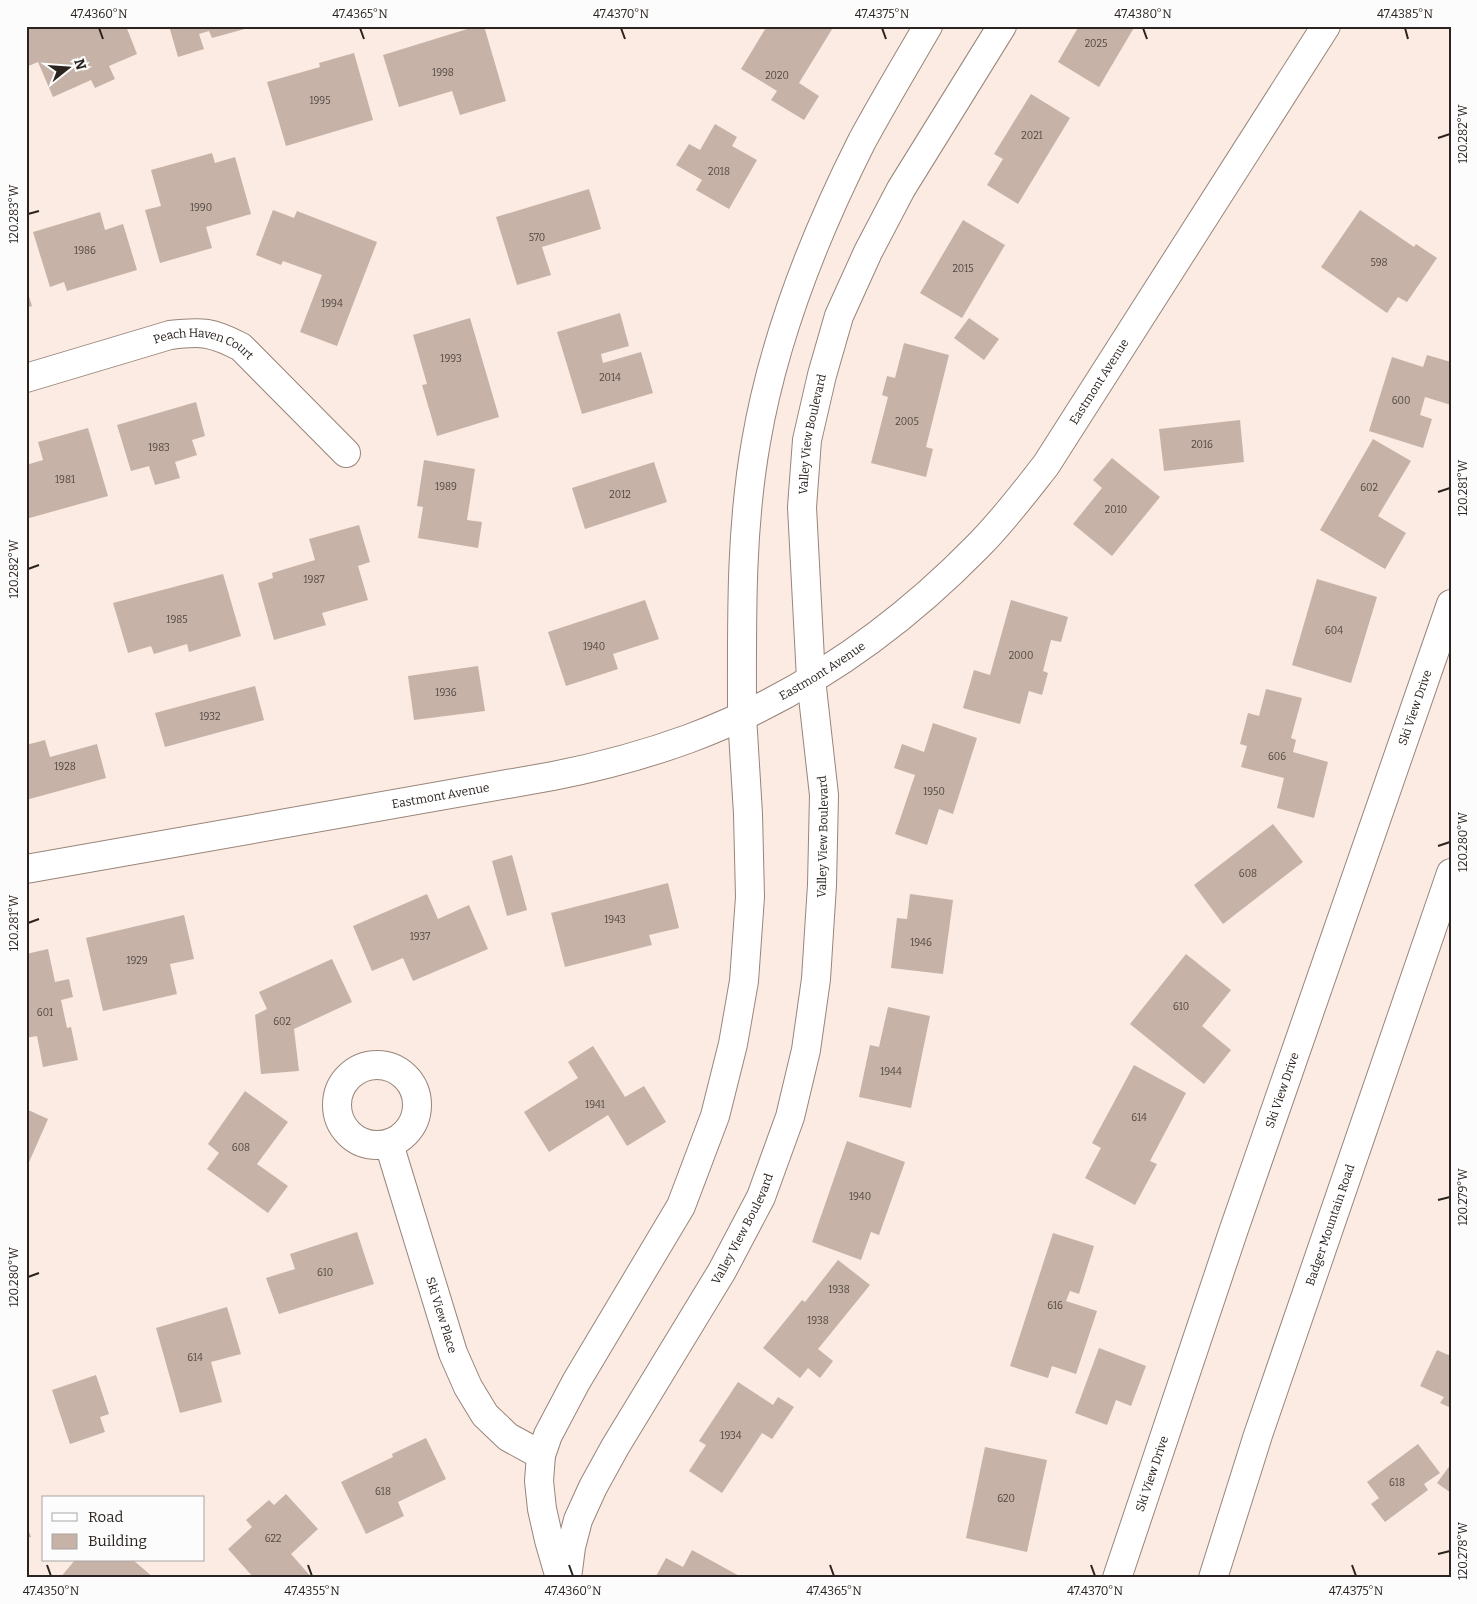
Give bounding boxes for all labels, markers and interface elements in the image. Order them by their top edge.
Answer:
text: 47.4360°N [70,7,128,21]
text: 47.4365°N [332,7,388,21]
text: 47.4370°N [593,7,649,21]
text: 47.4375°N [855,7,910,21]
text: 47.4380°N [1114,7,1172,21]
text: 47.4385°N [1377,7,1434,21]
house number: 2025 [1085,38,1107,50]
north arrow [42,42,92,92]
text: N [70,57,90,72]
house number: 1998 [432,67,454,79]
house number: 2020 [765,70,789,82]
house number: 1995 [309,95,331,107]
text: 120.282°W [1456,104,1470,163]
house number: 2021 [1021,130,1043,142]
house number: 2018 [708,166,730,178]
text: 120.283°W [7,184,21,244]
house number: 1990 [190,202,212,214]
house number: 570 [529,232,545,244]
house number: 1986 [74,245,96,257]
house number: 598 [1370,257,1388,269]
house number: 2015 [952,263,974,275]
house number: 1994 [321,298,343,310]
street label: Peach Haven Court [152,326,257,363]
street label: Eastmont Avenue [1067,336,1132,427]
house number: 1993 [440,353,462,365]
house number: 2014 [599,372,621,384]
street label: Valley View Boulevard [796,372,829,495]
house number: 600 [1392,395,1410,407]
house number: 2005 [895,416,919,428]
house number: 2016 [1191,439,1213,451]
house number: 1983 [148,442,170,454]
text: 120.281°W [1456,459,1470,516]
house number: 1981 [55,474,75,486]
house number: 1989 [435,481,457,493]
house number: 602 [1360,482,1378,494]
house number: 2012 [609,489,631,501]
house number: 2010 [1105,504,1127,516]
text: 120.282°W [7,539,21,598]
house number: 1987 [304,574,324,586]
house number: 1985 [166,614,188,626]
house number: 604 [1325,625,1343,637]
street label: Eastmont Avenue [777,639,868,703]
house number: 1940 [583,641,605,653]
house number: 2000 [1009,650,1033,662]
street label: Ski View Drive [1395,668,1435,747]
house number: 1936 [435,687,457,699]
house number: 1932 [200,711,220,723]
house number: 606 [1268,751,1286,763]
house number: 1928 [54,761,76,773]
street label: Valley View Boulevard [814,775,831,898]
street label: Eastmont Avenue [391,780,491,811]
house number: 1950 [923,786,945,798]
text: 120.280°W [1456,811,1470,872]
house number: 608 [1239,868,1257,880]
text: 120.281°W [7,894,21,951]
house number: 1943 [604,914,626,926]
house number: 1937 [410,931,430,943]
house number: 1946 [910,937,932,949]
house number: 1929 [126,955,148,967]
house number: 610 [1173,1001,1189,1013]
house number: 601 [37,1007,53,1019]
house number: 602 [273,1016,291,1028]
street label: Ski View Drive [1263,1051,1302,1130]
house number: 1944 [880,1066,902,1078]
house number: 1941 [585,1099,605,1111]
house number: 614 [1131,1112,1147,1124]
house number: 608 [232,1142,250,1154]
street label: Badger Mountain Road [1303,1163,1357,1287]
text: 120.279°W [1456,1167,1470,1226]
street label: Valley View Boulevard [709,1172,776,1287]
house number: 1940 [849,1191,871,1203]
text: 120.280°W [7,1246,21,1307]
house number: 610 [317,1267,333,1279]
street label: Ski View Place [423,1275,460,1355]
house number: 1938 [828,1284,850,1296]
house number: 616 [1047,1300,1063,1312]
house number: 1938 [807,1315,829,1327]
house number: 614 [187,1352,203,1364]
house number: 1934 [720,1430,742,1442]
street label: Ski View Drive [1133,1434,1171,1513]
house number: 618 [1389,1477,1405,1489]
house number: 618 [375,1486,391,1498]
house number: 620 [997,1493,1015,1505]
legend [42,1496,205,1562]
text: Road [88,1508,123,1526]
text: 120.278°W [1456,1521,1470,1580]
text: Building [88,1532,147,1550]
house number: 622 [265,1533,281,1545]
text: 47.4350°N [23,1584,80,1598]
text: 47.4355°N [284,1584,340,1598]
text: 47.4360°N [544,1584,602,1598]
text: 47.4365°N [806,1584,862,1598]
text: 47.4370°N [1067,1584,1123,1598]
text: 47.4375°N [1329,1584,1384,1598]

